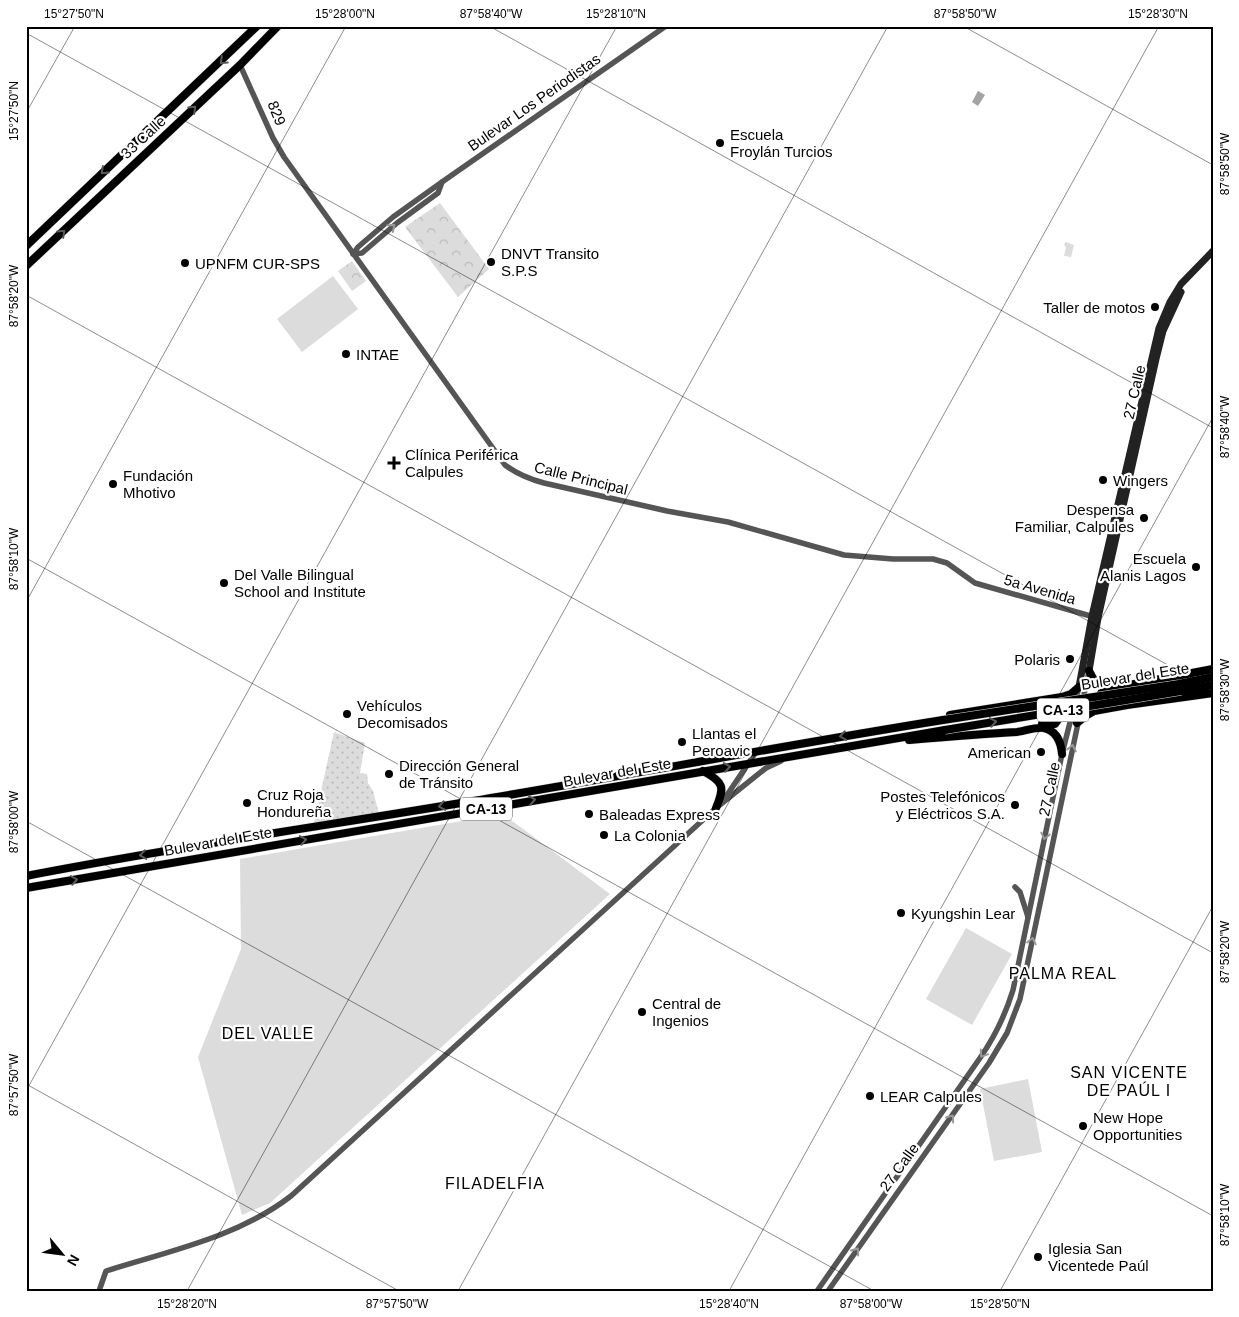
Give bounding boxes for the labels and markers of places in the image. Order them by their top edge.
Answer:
place label: Escuela Froylán Turcios [730,126,833,160]
marker: Escuela Froylán Turcios [714,137,726,149]
place label: DNVT Transito S.P.S [501,245,599,279]
place label: UPNFM CUR-SPS [195,255,320,272]
marker: DNVT Transito S.P.S [485,256,497,268]
marker: UPNFM CUR-SPS [179,257,191,269]
place label: Taller de motos [1043,299,1145,316]
marker: Taller de motos [1149,301,1161,313]
place label: INTAE [356,346,399,363]
marker: INTAE [340,348,352,360]
place label: Clínica Periférica Calpules [405,446,519,480]
marker: Clínica Periférica Calpules [387,456,401,470]
place label: Fundación Mhotivo [123,467,193,501]
place label: Wingers [1113,472,1168,489]
marker: Wingers [1097,474,1109,486]
marker: Fundación Mhotivo [107,478,119,490]
place label: Despensa Familiar, Calpules [1015,501,1135,535]
marker: Despensa Familiar, Calpules [1138,512,1150,524]
place label: Escuela Alanis Lagos [1100,550,1187,584]
marker: Escuela Alanis Lagos [1190,561,1202,573]
place label: Del Valle Bilingual School and Institute [234,566,366,600]
marker: Del Valle Bilingual School and Institute [218,577,230,589]
place label: Polaris [1014,651,1060,668]
marker: Polaris [1064,653,1076,665]
place label: Vehículos Decomisados [357,697,448,731]
marker: Vehículos Decomisados [341,708,353,720]
place label: Llantas el Peroavic [692,725,756,759]
marker: Llantas el Peroavic [676,736,688,748]
place label: American [968,744,1031,761]
marker: American [1035,746,1047,758]
place label: Dirección General de Tránsito [399,757,519,791]
marker: Dirección General de Tránsito [383,768,395,780]
place label: Cruz Roja Hondureña [257,786,332,820]
place label: Postes Telefónicos y Eléctricos S.A. [880,788,1005,822]
marker: Cruz Roja Hondureña [241,797,253,809]
marker: Postes Telefónicos y Eléctricos S.A. [1009,799,1021,811]
place label: Baleadas Express [599,806,720,823]
marker: Baleadas Express [583,808,595,820]
place label: La Colonia [614,827,686,844]
marker: La Colonia [598,829,610,841]
place label: Kyungshin Lear [911,905,1015,922]
marker: Kyungshin Lear [895,907,907,919]
place label: Central de Ingenios [652,995,721,1029]
marker: Central de Ingenios [636,1006,648,1018]
place label: LEAR Calpules [880,1088,982,1105]
marker: LEAR Calpules [864,1090,876,1102]
place label: New Hope Opportunities [1093,1109,1182,1143]
marker: New Hope Opportunities [1077,1120,1089,1132]
place label: Iglesia San Vicentede Paúl [1048,1240,1149,1274]
marker: Iglesia San Vicentede Paúl [1032,1251,1044,1263]

